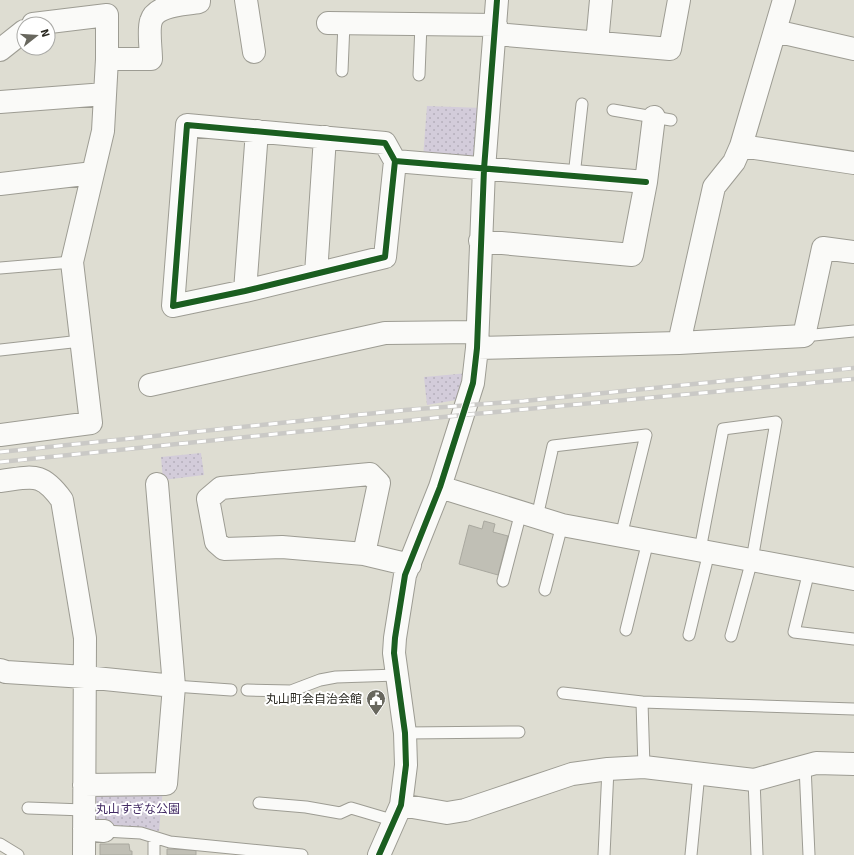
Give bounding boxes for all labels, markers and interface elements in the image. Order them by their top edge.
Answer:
north arrow [16,16,56,56]
text: N [38,28,52,39]
public building icon: 丸山町会自治会館 [365,688,387,716]
place label: 丸山町会自治会館 [266,692,362,707]
park label: 丸山すぎな公園 [96,802,180,817]

